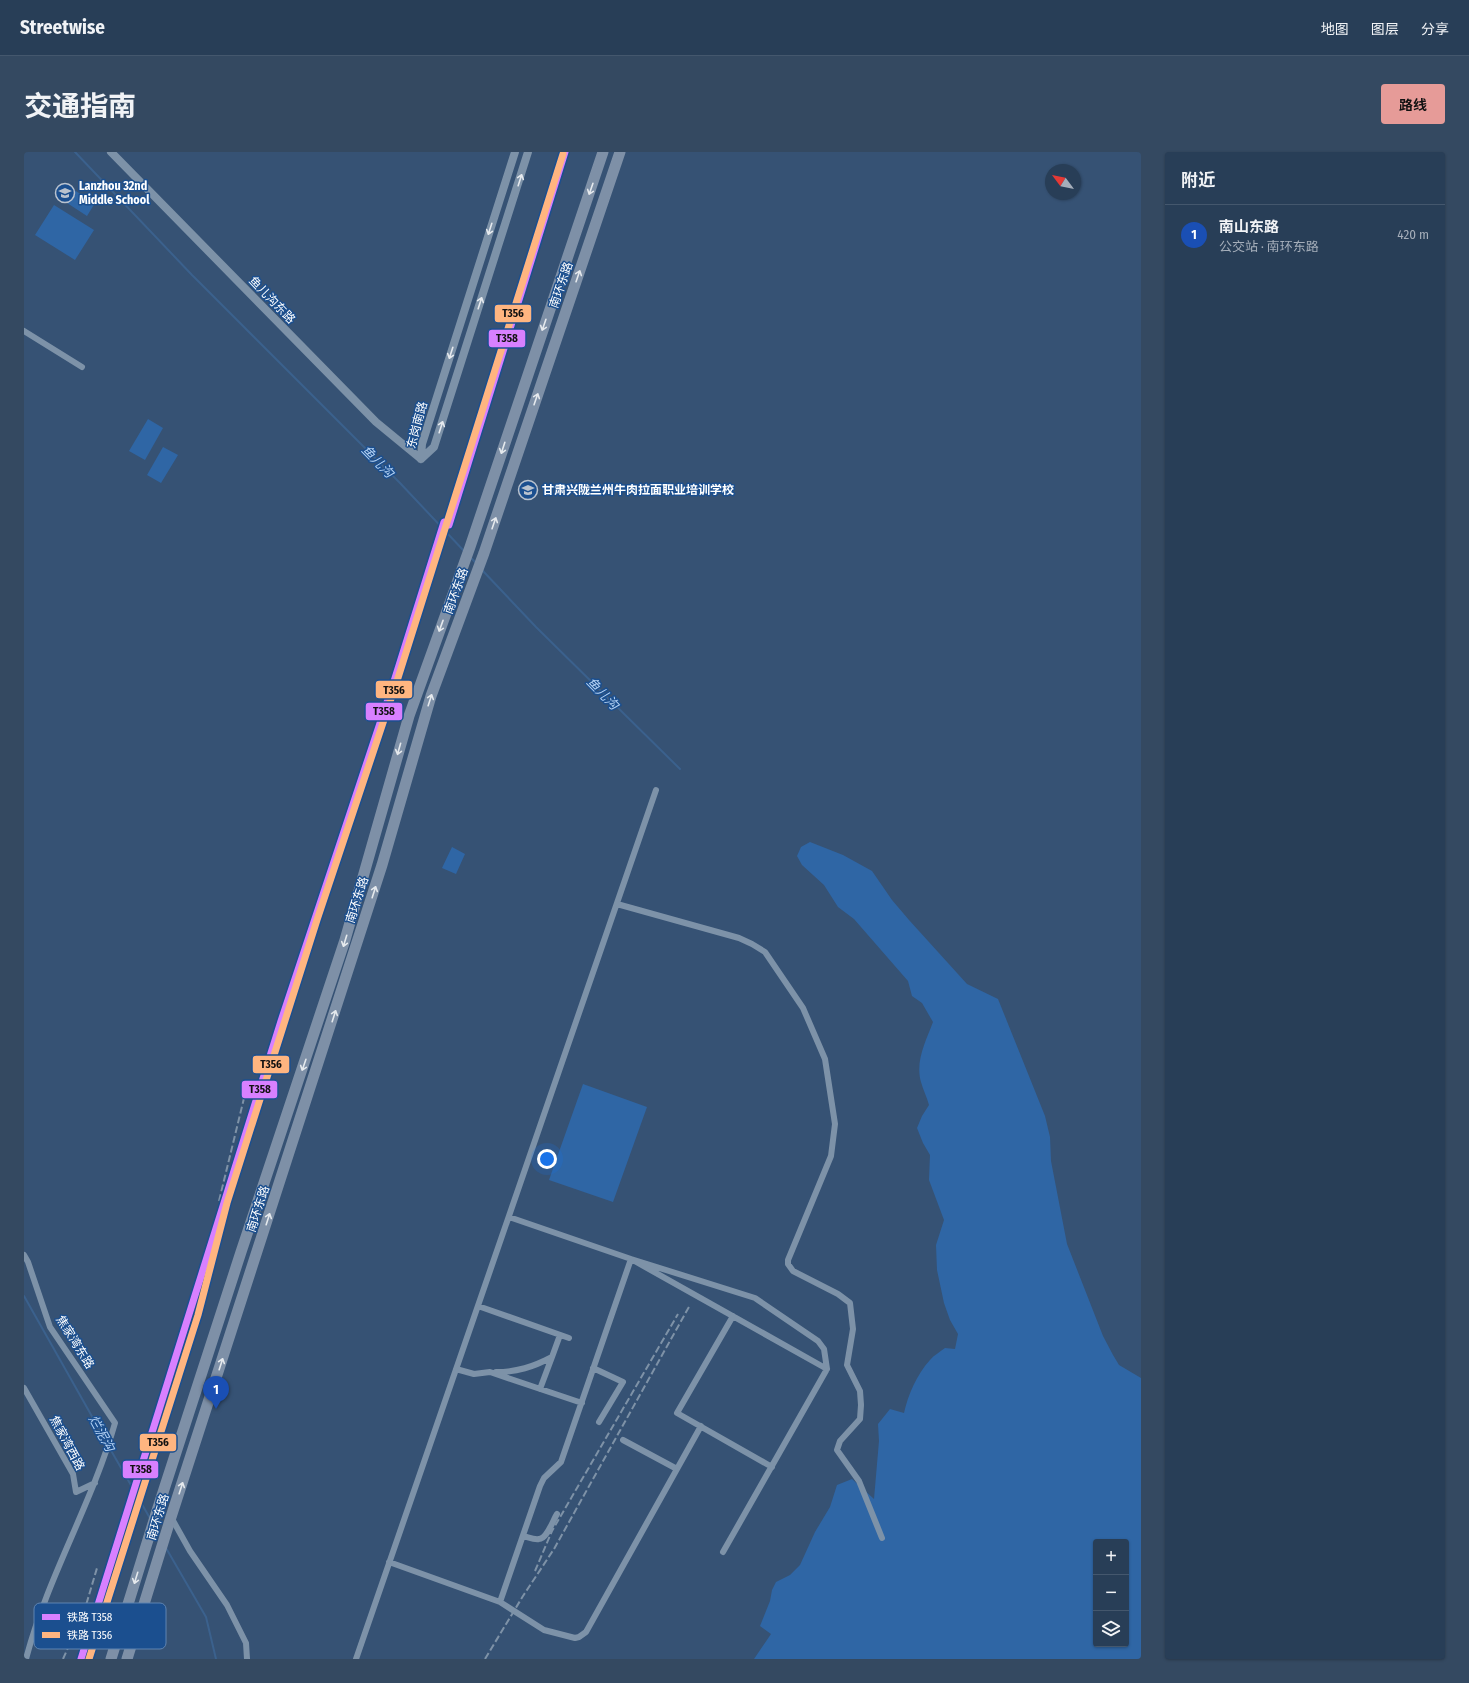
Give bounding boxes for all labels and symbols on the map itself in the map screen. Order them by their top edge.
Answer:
north arrow [1045,164,1081,200]
one-way arrow [516,174,524,186]
place label: Lanzhou 32nd Middle School [79,179,150,207]
school or university icon: Lanzhou 32nd Middle School [54,182,76,204]
one-way arrow [587,182,594,195]
one-way arrow [486,223,493,236]
street label: 南环东路 [547,260,575,310]
one-way arrow [575,270,582,283]
street label: 鱼儿沟东路 [246,274,298,326]
one-way arrow [477,297,484,310]
line badge: T356 [494,304,532,323]
text: T356 [502,307,524,320]
one-way arrow [540,319,548,331]
line badge: T358 [488,329,526,348]
text: T358 [496,332,518,345]
one-way arrow [447,346,454,359]
one-way arrow [533,393,540,406]
street label: 东岗南路 [404,400,430,450]
one-way arrow [437,422,445,434]
water label: 鱼儿沟 [359,442,398,482]
one-way arrow [499,442,506,455]
school or university icon: 甘肃兴陇兰州牛肉拉面职业培训学校 [517,479,539,501]
place label: 甘肃兴陇兰州牛肉拉面职业培训学校 [542,483,734,497]
one-way arrow [491,517,499,529]
street label: 南环东路 [441,566,471,616]
one-way arrow [437,619,444,632]
water label: 鱼儿沟 [584,674,623,714]
line badge: T356 [375,680,413,699]
text: T356 [383,684,405,697]
one-way arrow [427,694,434,707]
line badge: T358 [365,702,403,721]
text: T358 [373,705,395,718]
one-way arrow [395,742,402,755]
street label: 南环东路 [343,875,371,925]
one-way arrow [371,886,378,899]
one-way arrow [341,935,348,948]
one-way arrow [331,1009,338,1022]
line badge: T356 [252,1055,290,1074]
text: T356 [260,1058,282,1071]
one-way arrow [299,1058,307,1070]
line badge: T358 [241,1080,278,1099]
text: T358 [249,1083,271,1096]
your location [537,1149,557,1169]
street label: 南环东路 [244,1184,272,1234]
one-way arrow [265,1214,273,1226]
street label: 焦家湾东路 [53,1313,97,1371]
one-way arrow [218,1358,225,1371]
pin: 1 [203,1376,229,1409]
street label: 焦家湾西路 [47,1413,87,1473]
water label: 烂泥沟 [86,1413,119,1456]
line badge: T356 [139,1433,177,1452]
text: T356 [147,1436,169,1449]
line badge: T358 [122,1460,159,1479]
text: T358 [130,1463,152,1476]
one-way arrow [177,1482,185,1494]
street label: 南环东路 [144,1492,172,1542]
one-way arrow [132,1572,140,1584]
legend [34,1603,166,1649]
text: 铁路 T358 [67,1611,113,1624]
text: 铁路 T356 [67,1629,113,1642]

